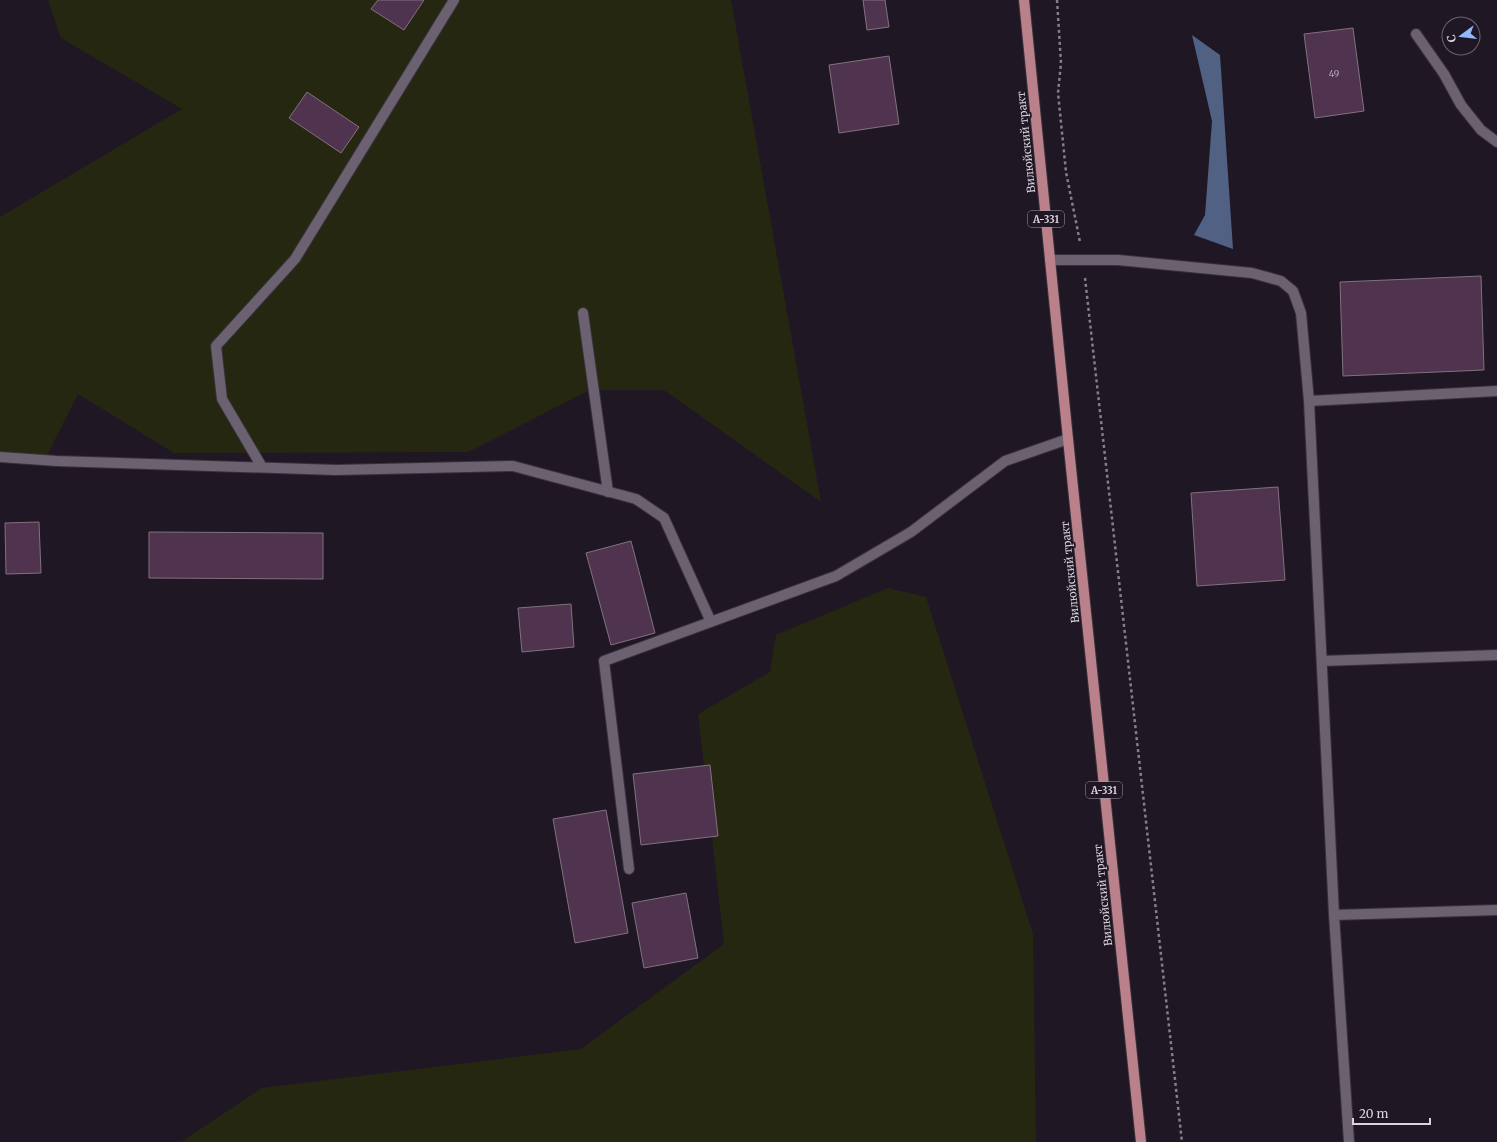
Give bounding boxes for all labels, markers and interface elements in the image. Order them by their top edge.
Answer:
north arrow [1441,16,1481,56]
text: С [1444,33,1459,44]
house number: 49 [1329,68,1339,79]
street label: Вилюйский тракт [1014,90,1038,194]
road number: А-331 [1028,211,1064,227]
street label: Вилюйский тракт [1058,520,1082,624]
road number: А-331 [1086,782,1122,798]
street label: Вилюйский тракт [1091,843,1115,947]
scale bar [1353,1100,1430,1126]
text: 20 m [1359,1106,1388,1121]

